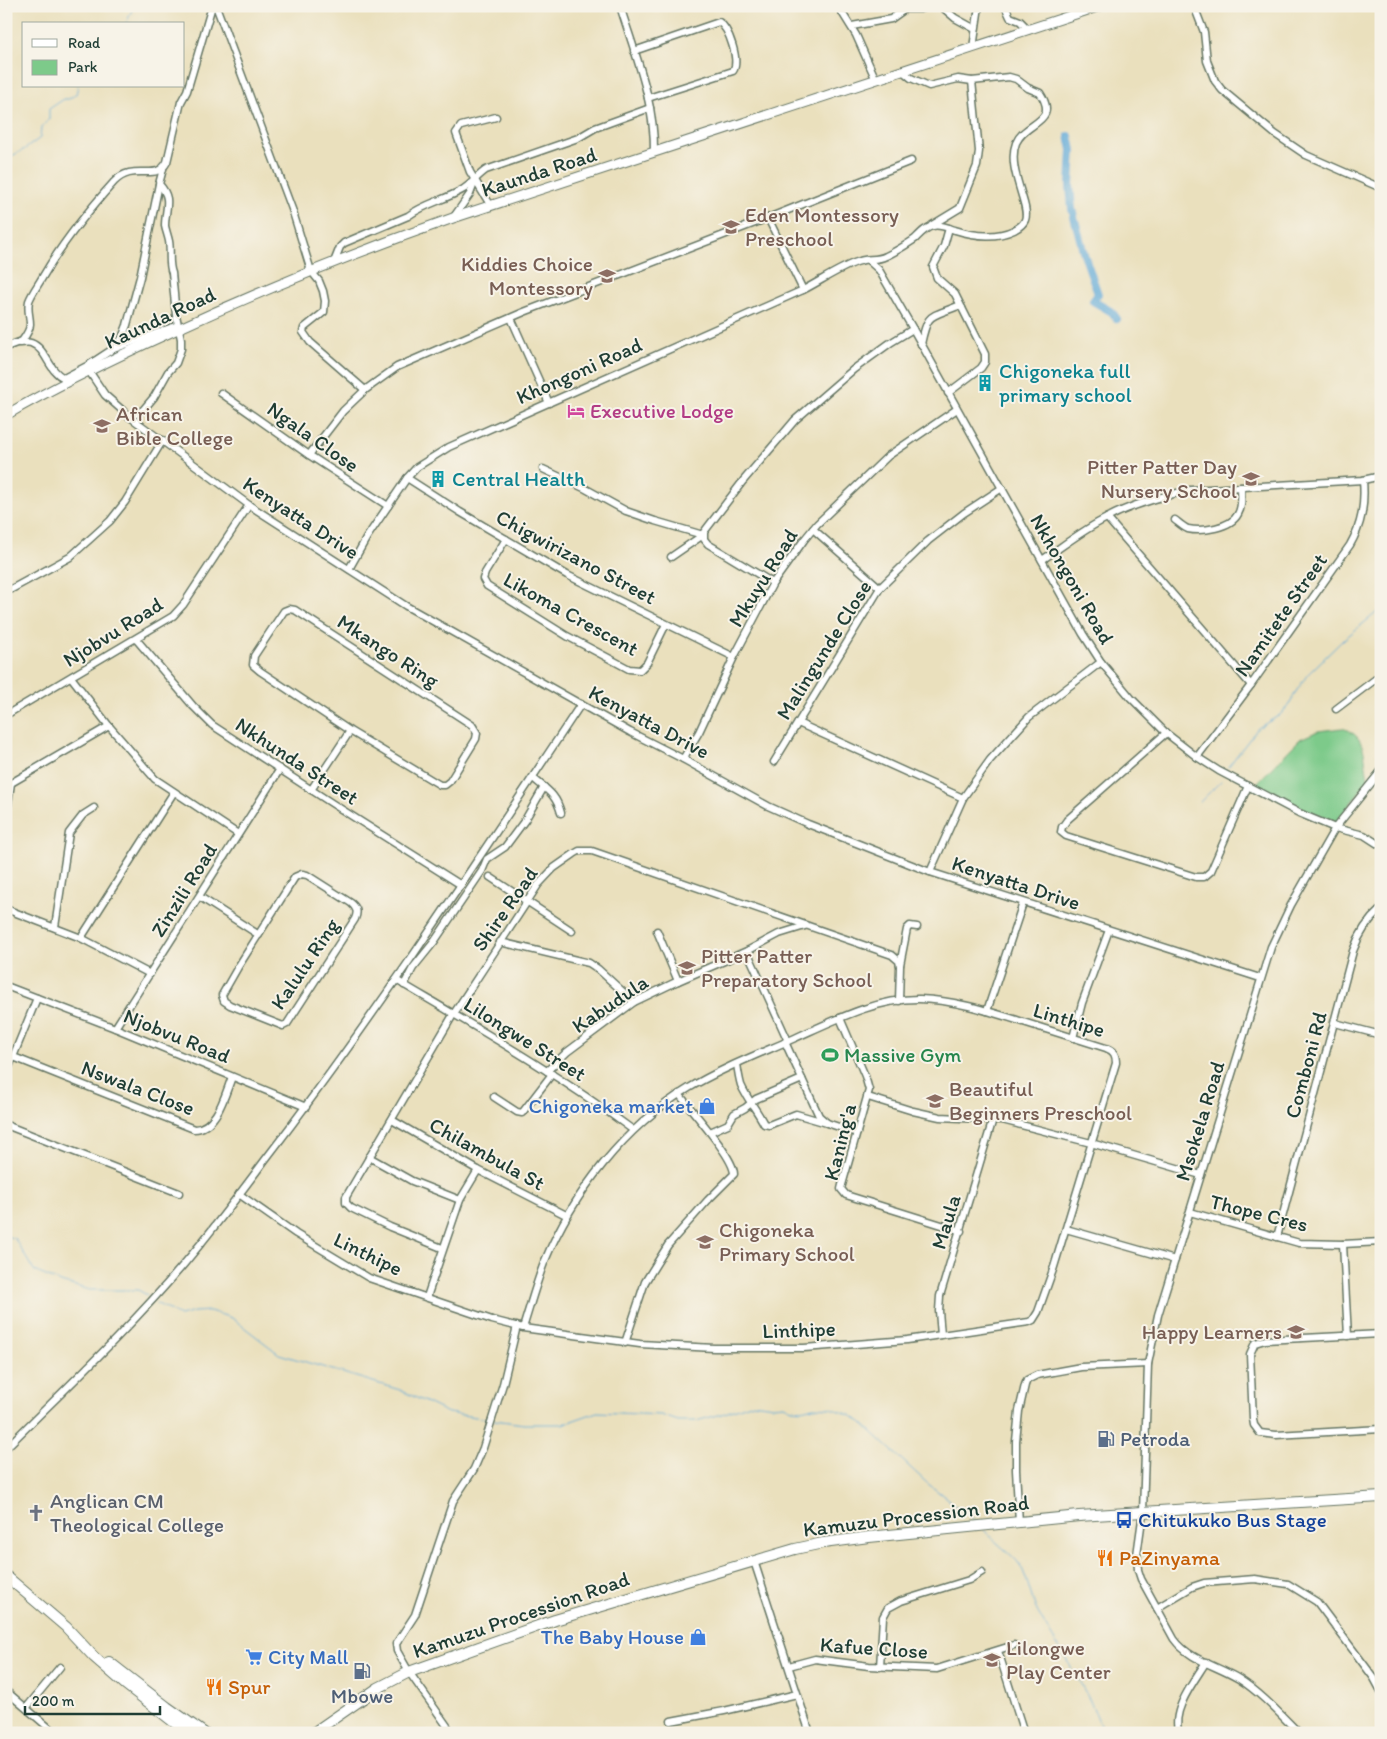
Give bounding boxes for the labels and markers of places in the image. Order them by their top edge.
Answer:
place label: Eden Montessory Preschool [745,202,899,251]
school or university icon: Eden Montessory Preschool [721,217,741,237]
place label: Kiddies Choice Montessory [461,251,593,300]
school or university icon: Kiddies Choice Montessory [597,266,617,286]
place label: Chigoneka full primary school [999,358,1132,407]
building icon: Chigoneka full primary school [975,373,995,393]
place label: Executive Lodge [590,398,734,423]
place label: African Bible College [116,401,233,450]
hotel icon: Executive Lodge [566,401,586,421]
school or university icon: African Bible College [92,416,112,436]
place label: Pitter Patter Day Nursery School [1087,454,1237,503]
place label: Central Health [452,466,586,491]
building icon: Central Health [428,469,448,489]
school or university icon: Pitter Patter Day Nursery School [1241,469,1261,489]
place label: Pitter Patter Preparatory School [701,943,872,992]
school or university icon: Pitter Patter Preparatory School [677,958,697,978]
place label: Massive Gym [844,1042,961,1067]
sports icon: Massive Gym [820,1045,840,1065]
place label: Beautiful Beginners Preschool [949,1076,1132,1125]
school or university icon: Beautiful Beginners Preschool [925,1091,945,1111]
place label: Chigoneka market [529,1093,693,1118]
shop icon: Chigoneka market [697,1096,717,1116]
place label: Chigoneka Primary School [719,1217,855,1266]
school or university icon: Chigoneka Primary School [695,1232,715,1252]
place label: Happy Learners [1142,1319,1282,1344]
school or university icon: Happy Learners [1286,1322,1306,1342]
place label: Petroda [1120,1426,1190,1451]
fuel station icon: Petroda [1096,1429,1116,1449]
place label: Anglican CM Theological College [50,1488,224,1537]
church icon: Anglican CM Theological College [26,1503,46,1523]
place label: Chitukuko Bus Stage [1138,1507,1327,1532]
bus stop icon: Chitukuko Bus Stage [1114,1510,1134,1530]
place label: PaZinyama [1119,1545,1220,1570]
restaurant icon: PaZinyama [1095,1548,1115,1568]
place label: The Baby House [541,1624,684,1649]
shop icon: The Baby House [688,1627,708,1647]
place label: Lilongwe Play Center [1006,1635,1111,1684]
place label: City Mall [268,1644,349,1669]
supermarket icon: City Mall [244,1647,264,1667]
school or university icon: Lilongwe Play Center [982,1650,1002,1670]
fuel station icon: Mbowe [352,1661,372,1681]
place label: Spur [228,1674,271,1699]
restaurant icon: Spur [204,1677,224,1697]
place label: Mbowe [331,1683,393,1708]

